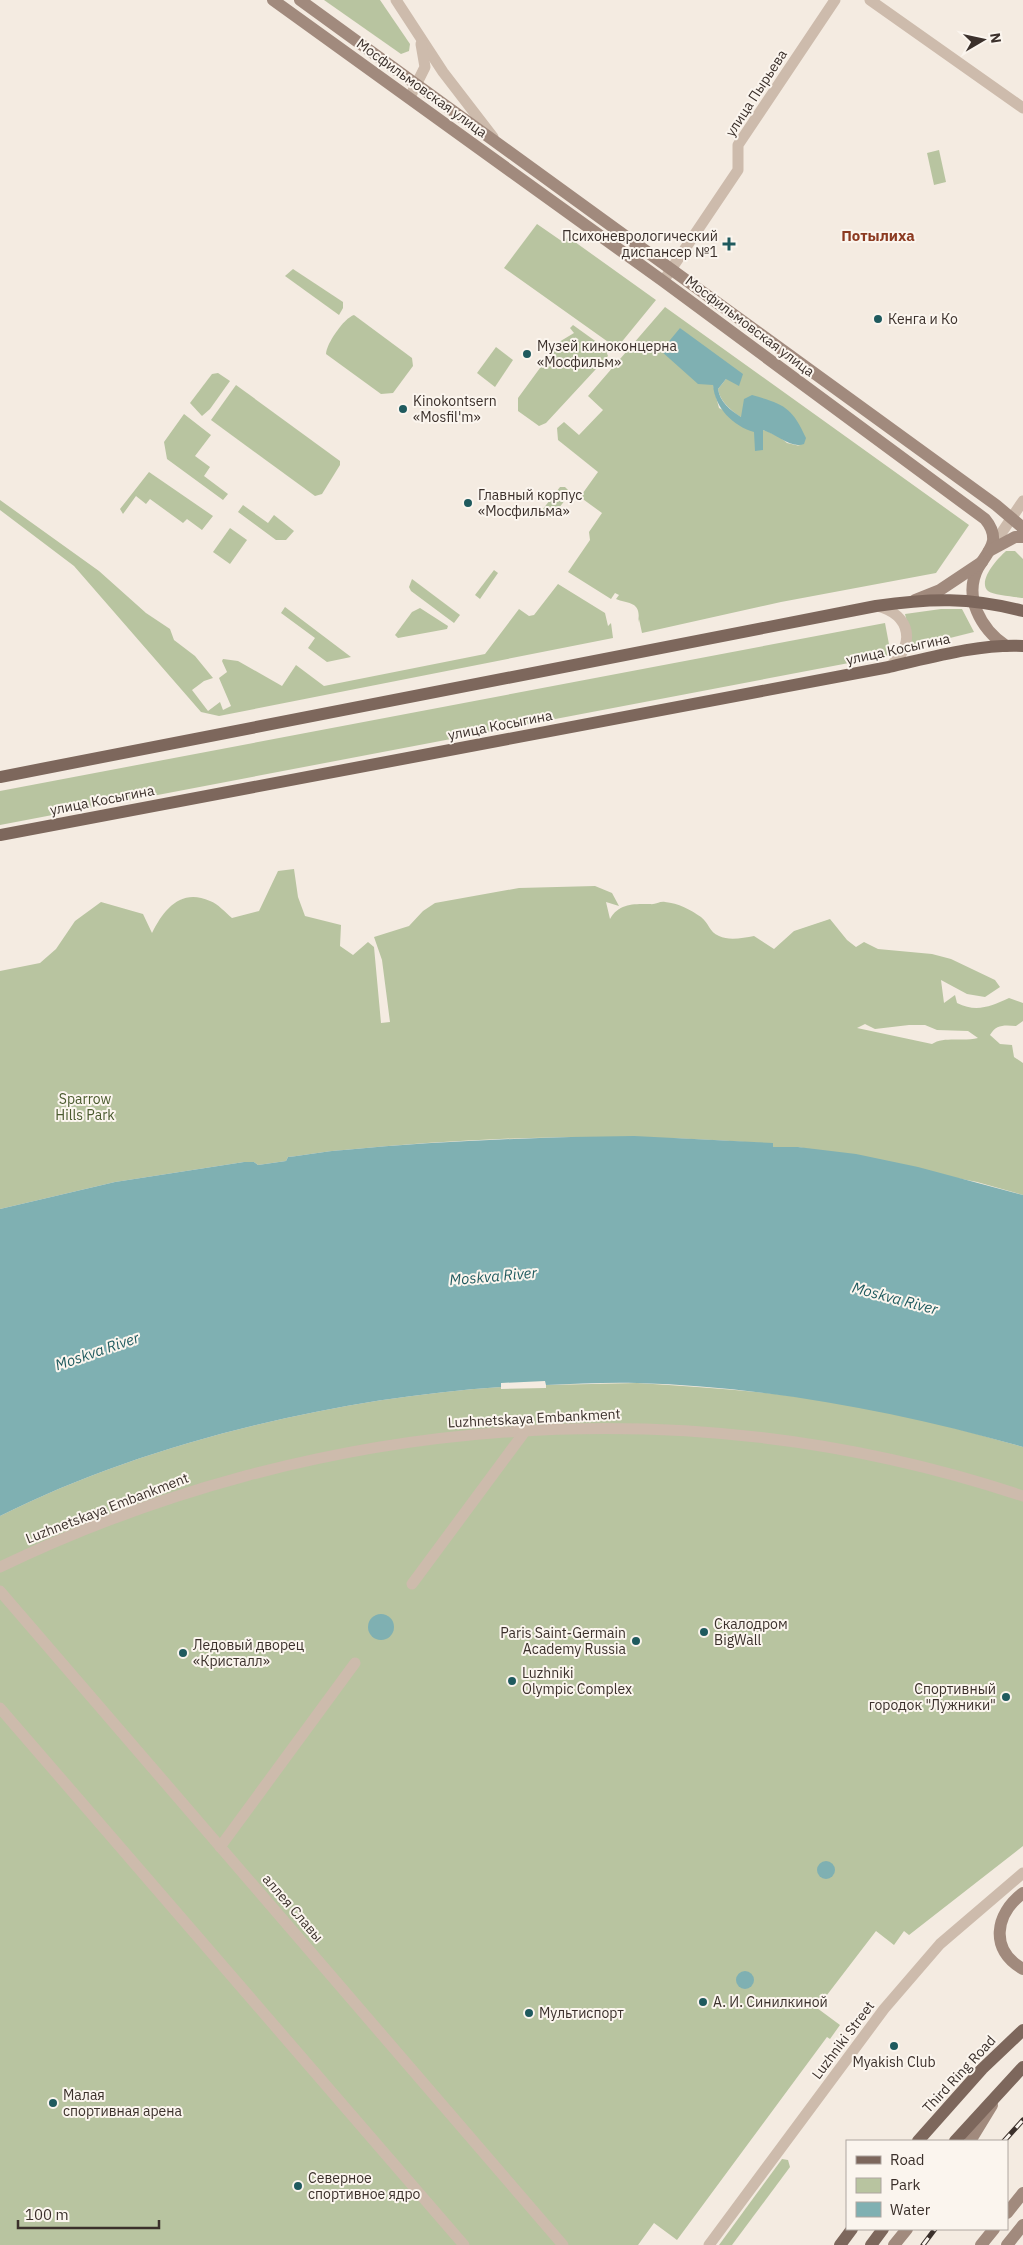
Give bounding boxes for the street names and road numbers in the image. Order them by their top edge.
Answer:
street label: Мосфильмовская улица [353,35,491,142]
street label: улица Пырьева [721,46,791,140]
street label: Мосфильмовская улица [682,272,819,381]
street label: улица Косыгина [844,629,952,669]
street label: улица Косыгина [446,706,554,744]
street label: улица Косыгина [48,781,156,819]
street label: Luzhnetskaya Embankment [447,1404,621,1432]
street label: Luzhnetskaya Embankment [23,1469,191,1547]
street label: аллея Славы [259,1870,327,1946]
street label: Luzhniki Street [808,1997,878,2083]
street label: Third Ring Road [919,2032,999,2116]

